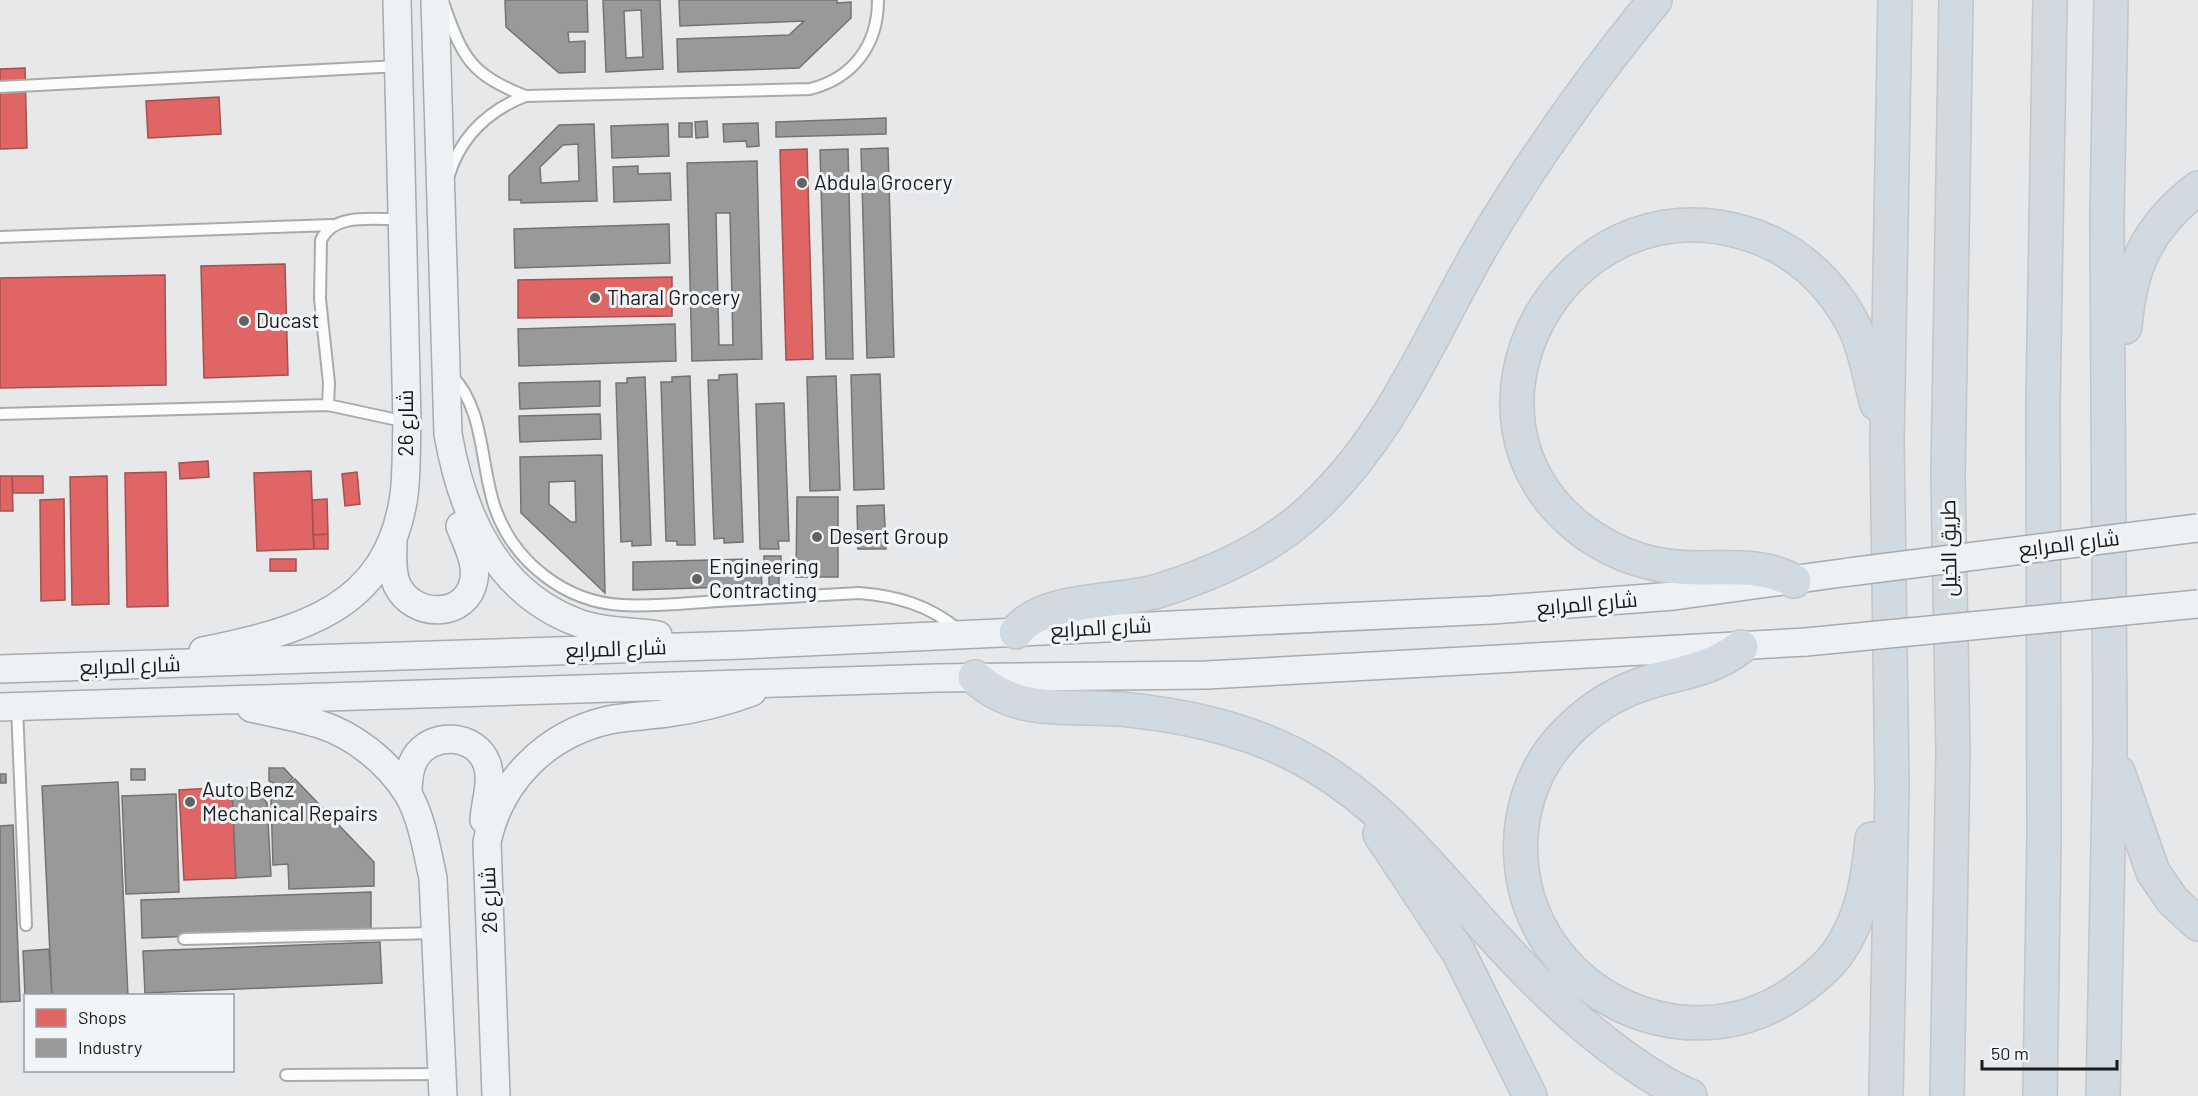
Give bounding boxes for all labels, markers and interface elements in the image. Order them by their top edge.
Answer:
place label: Abdula Grocery [814,169,953,194]
marker: Abdula Grocery [795,176,809,190]
place label: Tharal Grocery [607,284,741,309]
marker: Tharal Grocery [588,291,602,305]
place label: Ducast [256,307,319,332]
marker: Ducast [237,314,251,328]
street label: شارع 26 [392,390,420,456]
street label: طريق الخيل [1934,499,1963,597]
place label: Desert Group [829,523,949,548]
street label: شارع المرابع [2017,524,2121,564]
marker: Desert Group [810,530,824,544]
place label: Engineering Contracting [709,553,819,602]
marker: Engineering Contracting [690,572,704,586]
street label: شارع المرابع [1535,586,1639,622]
street label: شارع المرابع [1050,611,1152,645]
street label: شارع المرابع [565,633,667,665]
street label: شارع المرابع [79,650,181,682]
place label: Auto Benz Mechanical Repairs [202,776,378,825]
marker: Auto Benz Mechanical Repairs [183,795,197,809]
street label: شارع 26 [474,866,504,934]
legend [24,994,234,1072]
text: Shops [78,1006,127,1028]
scale bar [1982,1033,2117,1071]
text: Industry [78,1036,142,1058]
text: 50 m [1991,1042,2029,1064]

